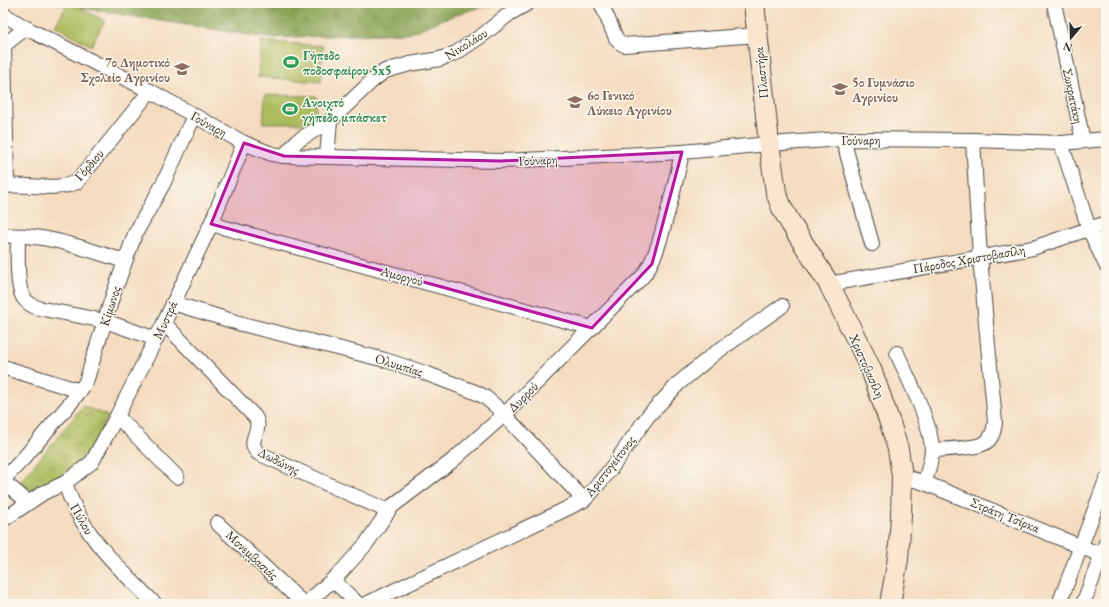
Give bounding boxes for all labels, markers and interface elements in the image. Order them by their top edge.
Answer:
north arrow [1051,18,1091,58]
street label: Νικολάου [441,24,491,64]
text: N [1061,39,1074,56]
street label: Πλαστήρα [750,46,772,100]
place label: Γήπεδο ποδοσφαίρου 5x5 [302,47,392,79]
sports icon: Γήπεδο ποδοσφαίρου 5x5 [282,53,300,71]
place label: 7ο Δημοτικό Σχολείο Αγρινίου [81,54,171,86]
school or university icon: 7ο Δημοτικό Σχολείο Αγρινίου [173,60,191,78]
street label: Σωκρατάκη [1059,67,1087,125]
place label: 5ο Γυμνάσιο Αγρινίου [851,74,915,106]
school or university icon: 5ο Γυμνάσιο Αγρινίου [831,80,849,98]
place label: 6ο Γενικό Λύκειο Αγρινίου [586,87,672,119]
school or university icon: 6ο Γενικό Λύκειο Αγρινίου [566,93,584,111]
place label: Ανοιχτό γήπεδο μπάσκετ [301,94,387,126]
sports icon: Ανοιχτό γήπεδο μπάσκετ [281,100,299,118]
street label: Γούναρη [188,107,230,141]
street label: Γούναρη [841,131,881,149]
street label: Γόρδιου [70,145,108,184]
street label: Γούναρη [518,150,558,170]
street label: Πάροδος Χριστοβασίλη [912,241,1026,277]
street label: Αμοργού [378,262,425,290]
street label: Κίμωνος [96,283,125,328]
street label: Μυστρά [149,298,181,342]
street label: Χριστοβασίλη [845,330,889,401]
street label: Ολυμπίας [373,350,425,380]
street label: Δυρρού [504,378,542,416]
street label: Αριστογείτονος [580,432,639,501]
street label: Δωδώνης [255,443,303,479]
street label: Στράτη Τσίρκα [968,493,1042,537]
street label: Πύλου [66,500,98,538]
street label: Μονεμβασιάς [222,526,282,584]

